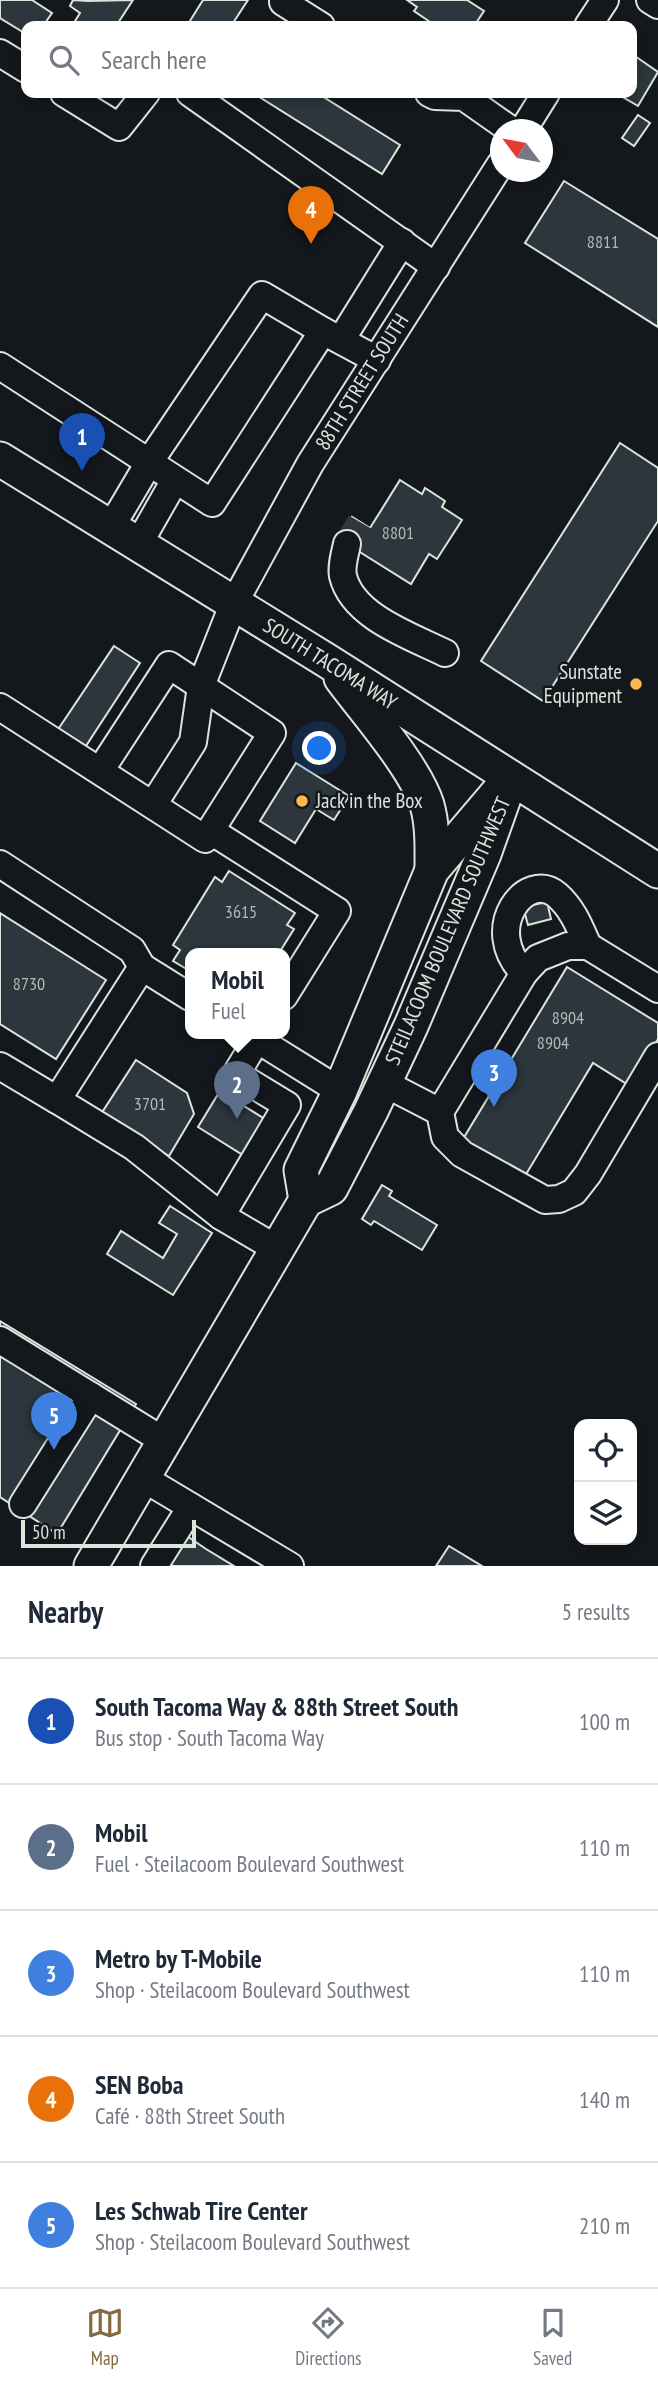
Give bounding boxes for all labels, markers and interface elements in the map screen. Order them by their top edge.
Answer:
search box [21,21,637,98]
icon: search [45,41,83,79]
text: Search here [101,43,207,76]
north arrow [490,119,553,182]
pin: 4 [288,186,334,244]
house number: 8811 [587,230,619,253]
street label: 88TH STREET SOUTH [309,309,414,455]
pin: 1 [59,413,105,471]
house number: 8801 [382,521,414,544]
street label: SOUTH TACOMA WAY [258,612,403,716]
place label: Sunstate Equipment [544,658,622,709]
marker: Sunstate Equipment [628,676,644,692]
your location [302,731,336,765]
place label: Jack in the Box [315,787,423,814]
street label: STEILACOOM BOULEVARD SOUTHWEST [379,792,517,1069]
marker: Jack in the Box [294,793,310,809]
house number: 3615 [225,900,257,923]
popup [185,948,290,1039]
text: Mobil [211,963,264,996]
house number: 8730 [13,972,45,995]
text: Fuel [211,996,246,1025]
house number: 8904 [552,1006,584,1029]
house number: 8904 [537,1031,569,1054]
pin: 3 [471,1049,517,1107]
pin: 2 [214,1061,260,1119]
house number: 3701 [134,1092,166,1115]
pin: 5 [31,1392,77,1450]
map controls [574,1419,637,1545]
button: locate [574,1419,637,1482]
button: layers [574,1482,637,1545]
scale bar [21,1517,196,1549]
text: 50 m [32,1520,66,1544]
text: Nearby [28,1592,103,1631]
text: 5 results [562,1597,630,1626]
text: South Tacoma Way & 88th Street South [95,1690,458,1723]
text: 1 [46,1707,57,1736]
text: 100 m [579,1707,630,1736]
text: Bus stop · South Tacoma Way [95,1723,324,1752]
text: Mobil [95,1816,148,1849]
text: 2 [46,1833,57,1862]
text: 110 m [579,1833,630,1862]
text: Fuel · Steilacoom Boulevard Southwest [95,1849,404,1878]
text: Metro by T-Mobile [95,1942,262,1975]
text: 3 [46,1959,57,1988]
text: 110 m [579,1959,630,1988]
text: Shop · Steilacoom Boulevard Southwest [95,1975,410,2004]
text: SEN Boba [95,2068,184,2101]
text: 4 [46,2085,57,2114]
text: 140 m [579,2085,630,2114]
text: Café · 88th Street South [95,2101,285,2130]
text: Les Schwab Tire Center [95,2194,308,2227]
text: 5 [46,2211,57,2240]
text: 210 m [579,2211,630,2240]
text: Shop · Steilacoom Boulevard Southwest [95,2227,410,2256]
tab: Map [86,2304,124,2370]
tab: Directions [295,2304,361,2370]
tab: Saved [533,2304,572,2370]

